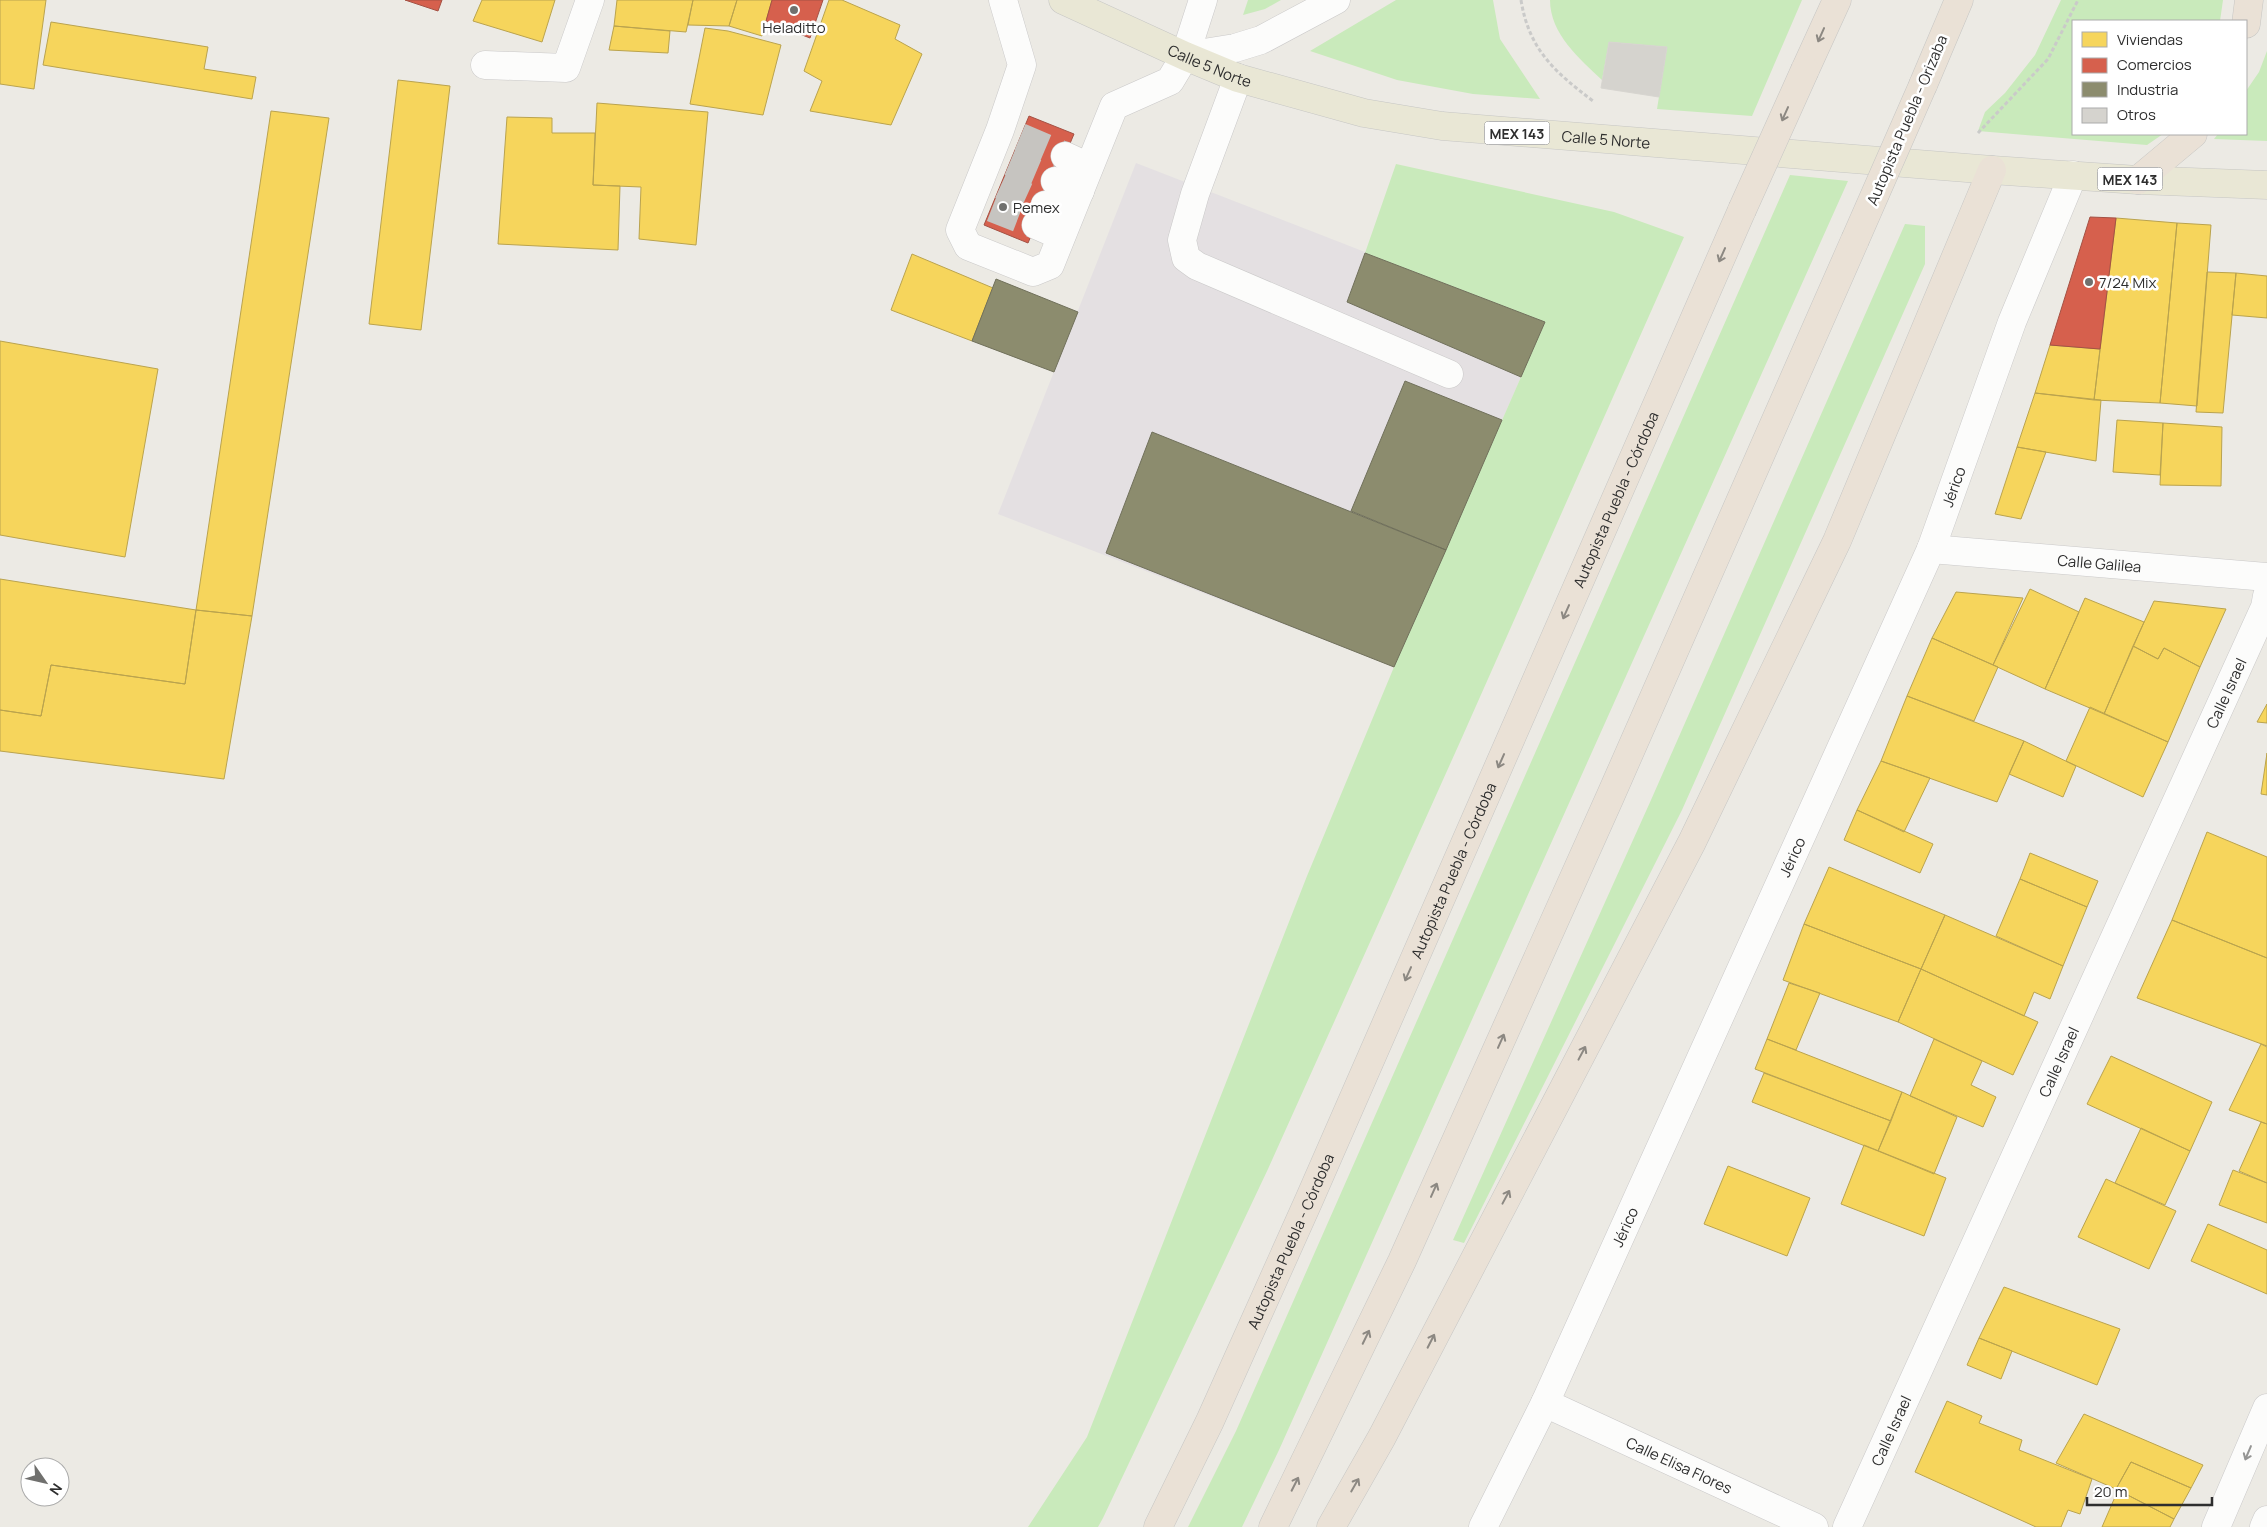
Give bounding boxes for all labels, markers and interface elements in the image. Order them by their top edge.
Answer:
marker: Heladitto [788,4,800,16]
place label: Heladitto [762,17,826,38]
legend [2072,20,2247,135]
one-way arrow [1816,27,1826,42]
text: Viviendas [2117,29,2183,50]
street label: Autopista Puebla - Orizaba [1862,32,1952,208]
street label: Calle 5 Norte [1165,39,1254,92]
text: Comercios [2117,54,2192,75]
text: Industria [2117,79,2178,100]
text: Otros [2117,104,2156,125]
one-way arrow [1780,106,1790,121]
road number: MEX 143 [1484,122,1550,144]
street label: Calle 5 Norte [1561,125,1651,153]
road number: MEX 143 [2098,168,2162,190]
place label: Pemex [1013,197,1060,218]
marker: Pemex [997,201,1009,213]
one-way arrow [1717,247,1727,262]
place label: 7/24 Mix [2099,272,2157,293]
marker: 7/24 Mix [2083,276,2095,288]
street label: Autopista Puebla - Córdoba [1568,408,1663,591]
street label: Jérico [1936,463,1970,510]
street label: Calle Galilea [2057,549,2142,577]
one-way arrow [1561,604,1571,619]
street label: Calle Israel [2201,655,2251,732]
one-way arrow [1496,753,1506,768]
street label: Autopista Puebla - Córdoba [1405,779,1501,962]
street label: Jérico [1774,833,1810,880]
one-way arrow [1403,966,1413,981]
street label: Calle Israel [2033,1023,2083,1100]
one-way arrow [1496,1034,1506,1049]
one-way arrow [1578,1046,1587,1061]
street label: Autopista Puebla - Córdoba [1242,1150,1339,1332]
one-way arrow [1430,1183,1439,1198]
one-way arrow [1502,1190,1511,1205]
street label: Jérico [1607,1203,1643,1250]
one-way arrow [1361,1330,1371,1345]
one-way arrow [1427,1334,1436,1349]
street label: Calle Israel [1866,1392,1916,1469]
street label: Calle Elisa Flores [1623,1431,1736,1499]
one-way arrow [2242,1445,2252,1460]
north arrow [20,1457,70,1507]
scale bar [2087,1474,2212,1506]
one-way arrow [1290,1476,1300,1491]
one-way arrow [1350,1477,1360,1492]
text: N [46,1480,67,1499]
text: 20 m [2094,1481,2127,1502]

